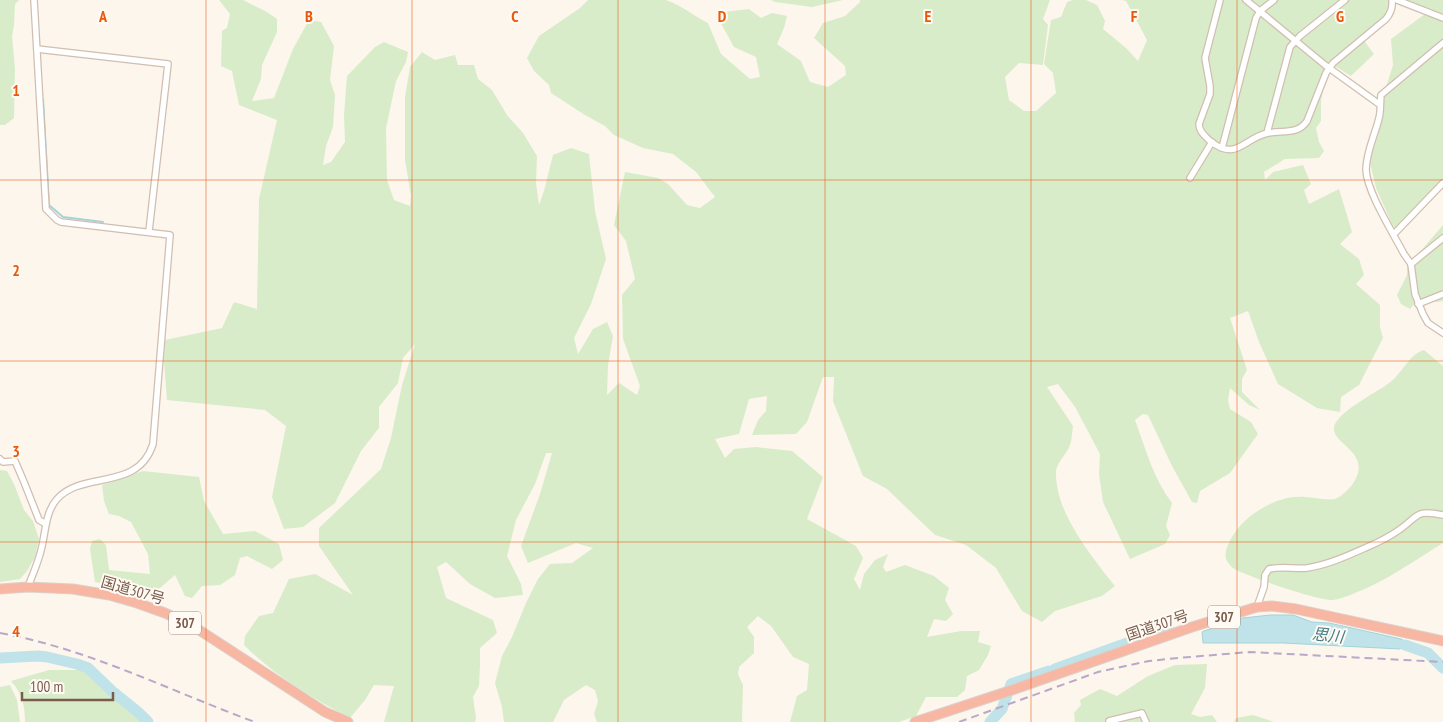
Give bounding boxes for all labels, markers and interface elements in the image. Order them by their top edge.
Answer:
text: A [98,6,108,26]
text: B [305,6,313,26]
text: C [511,6,519,26]
text: D [718,6,727,26]
text: E [925,6,932,26]
text: F [1131,6,1138,26]
text: G [1336,6,1344,26]
text: 1 [12,80,20,100]
text: 2 [12,260,20,280]
text: 3 [12,441,20,461]
street label: 国道307号 [99,572,167,608]
street label: 国道307号 [1123,605,1191,645]
road number: 307 [1208,606,1240,628]
road number: 307 [169,612,201,634]
text: 4 [12,621,20,641]
water label: 思川 [1311,623,1347,647]
scale bar [22,670,114,702]
text: 100 m [30,677,63,696]

